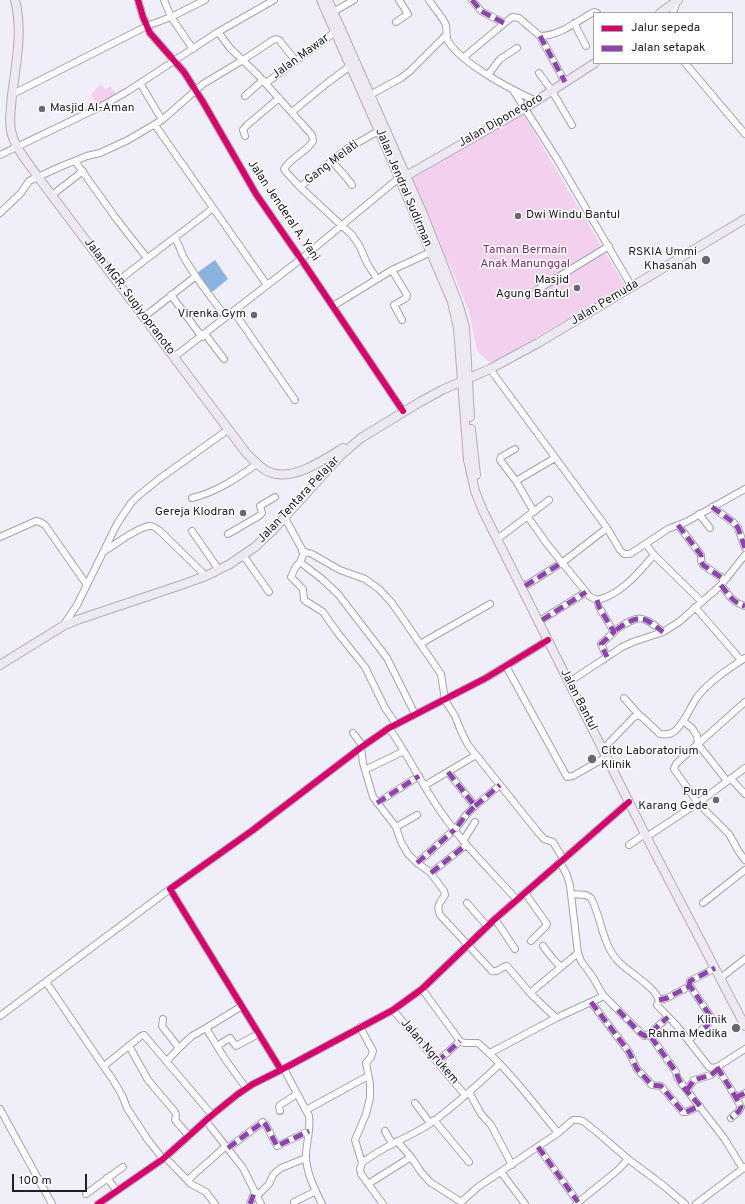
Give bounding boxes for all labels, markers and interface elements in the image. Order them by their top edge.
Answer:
legend [593,12,733,64]
text: Jalur sepeda [631,20,700,36]
street label: Jalan Mawar [270,31,332,83]
text: Jalan setapak [631,40,705,56]
street label: Jalan Diponegoro [456,91,546,151]
place label: Masjid Al-Aman [50,102,134,116]
marker: Masjid Al-Aman [37,104,47,114]
street label: Jalan Jendral Sudirman [372,127,434,249]
street label: Gang Melati [302,138,362,188]
street label: Jalan Jenderal A. Yani [244,158,322,264]
place label: Dwi Windu Bantul [526,209,620,223]
marker: Dwi Windu Bantul [513,211,523,221]
street label: Jalan MGR. Sugiyopranoto [80,236,178,358]
park label: Taman Bermain Anak Manunggal [480,244,570,272]
place label: RSKIA Ummi Khasanah [628,246,697,274]
marker: RSKIA Ummi Khasanah [700,254,712,266]
place label: Masjid Agung Bantul [496,274,569,302]
street label: Jalan Pemuda [569,277,641,329]
marker: Masjid Agung Bantul [572,283,582,293]
place label: Virenka Gym [178,308,246,322]
marker: Virenka Gym [249,310,259,320]
street label: Jalan Tentara Pelajar [255,454,343,546]
place label: Gereja Klodran [155,506,235,520]
marker: Gereja Klodran [238,508,248,518]
street label: Jalan Bantul [556,667,600,733]
place label: Cito Laboratorium Klinik [601,745,699,773]
marker: Cito Laboratorium Klinik [586,753,598,765]
place label: Pura Karang Gede [638,786,708,814]
marker: Pura Karang Gede [711,795,721,805]
place label: Klinik Rahma Medika [648,1014,727,1042]
street label: Jalan Ngrukem [397,1017,461,1087]
marker: Klinik Rahma Medika [730,1022,742,1034]
scale bar [14,1166,89,1192]
text: 100 m [19,1173,52,1189]

